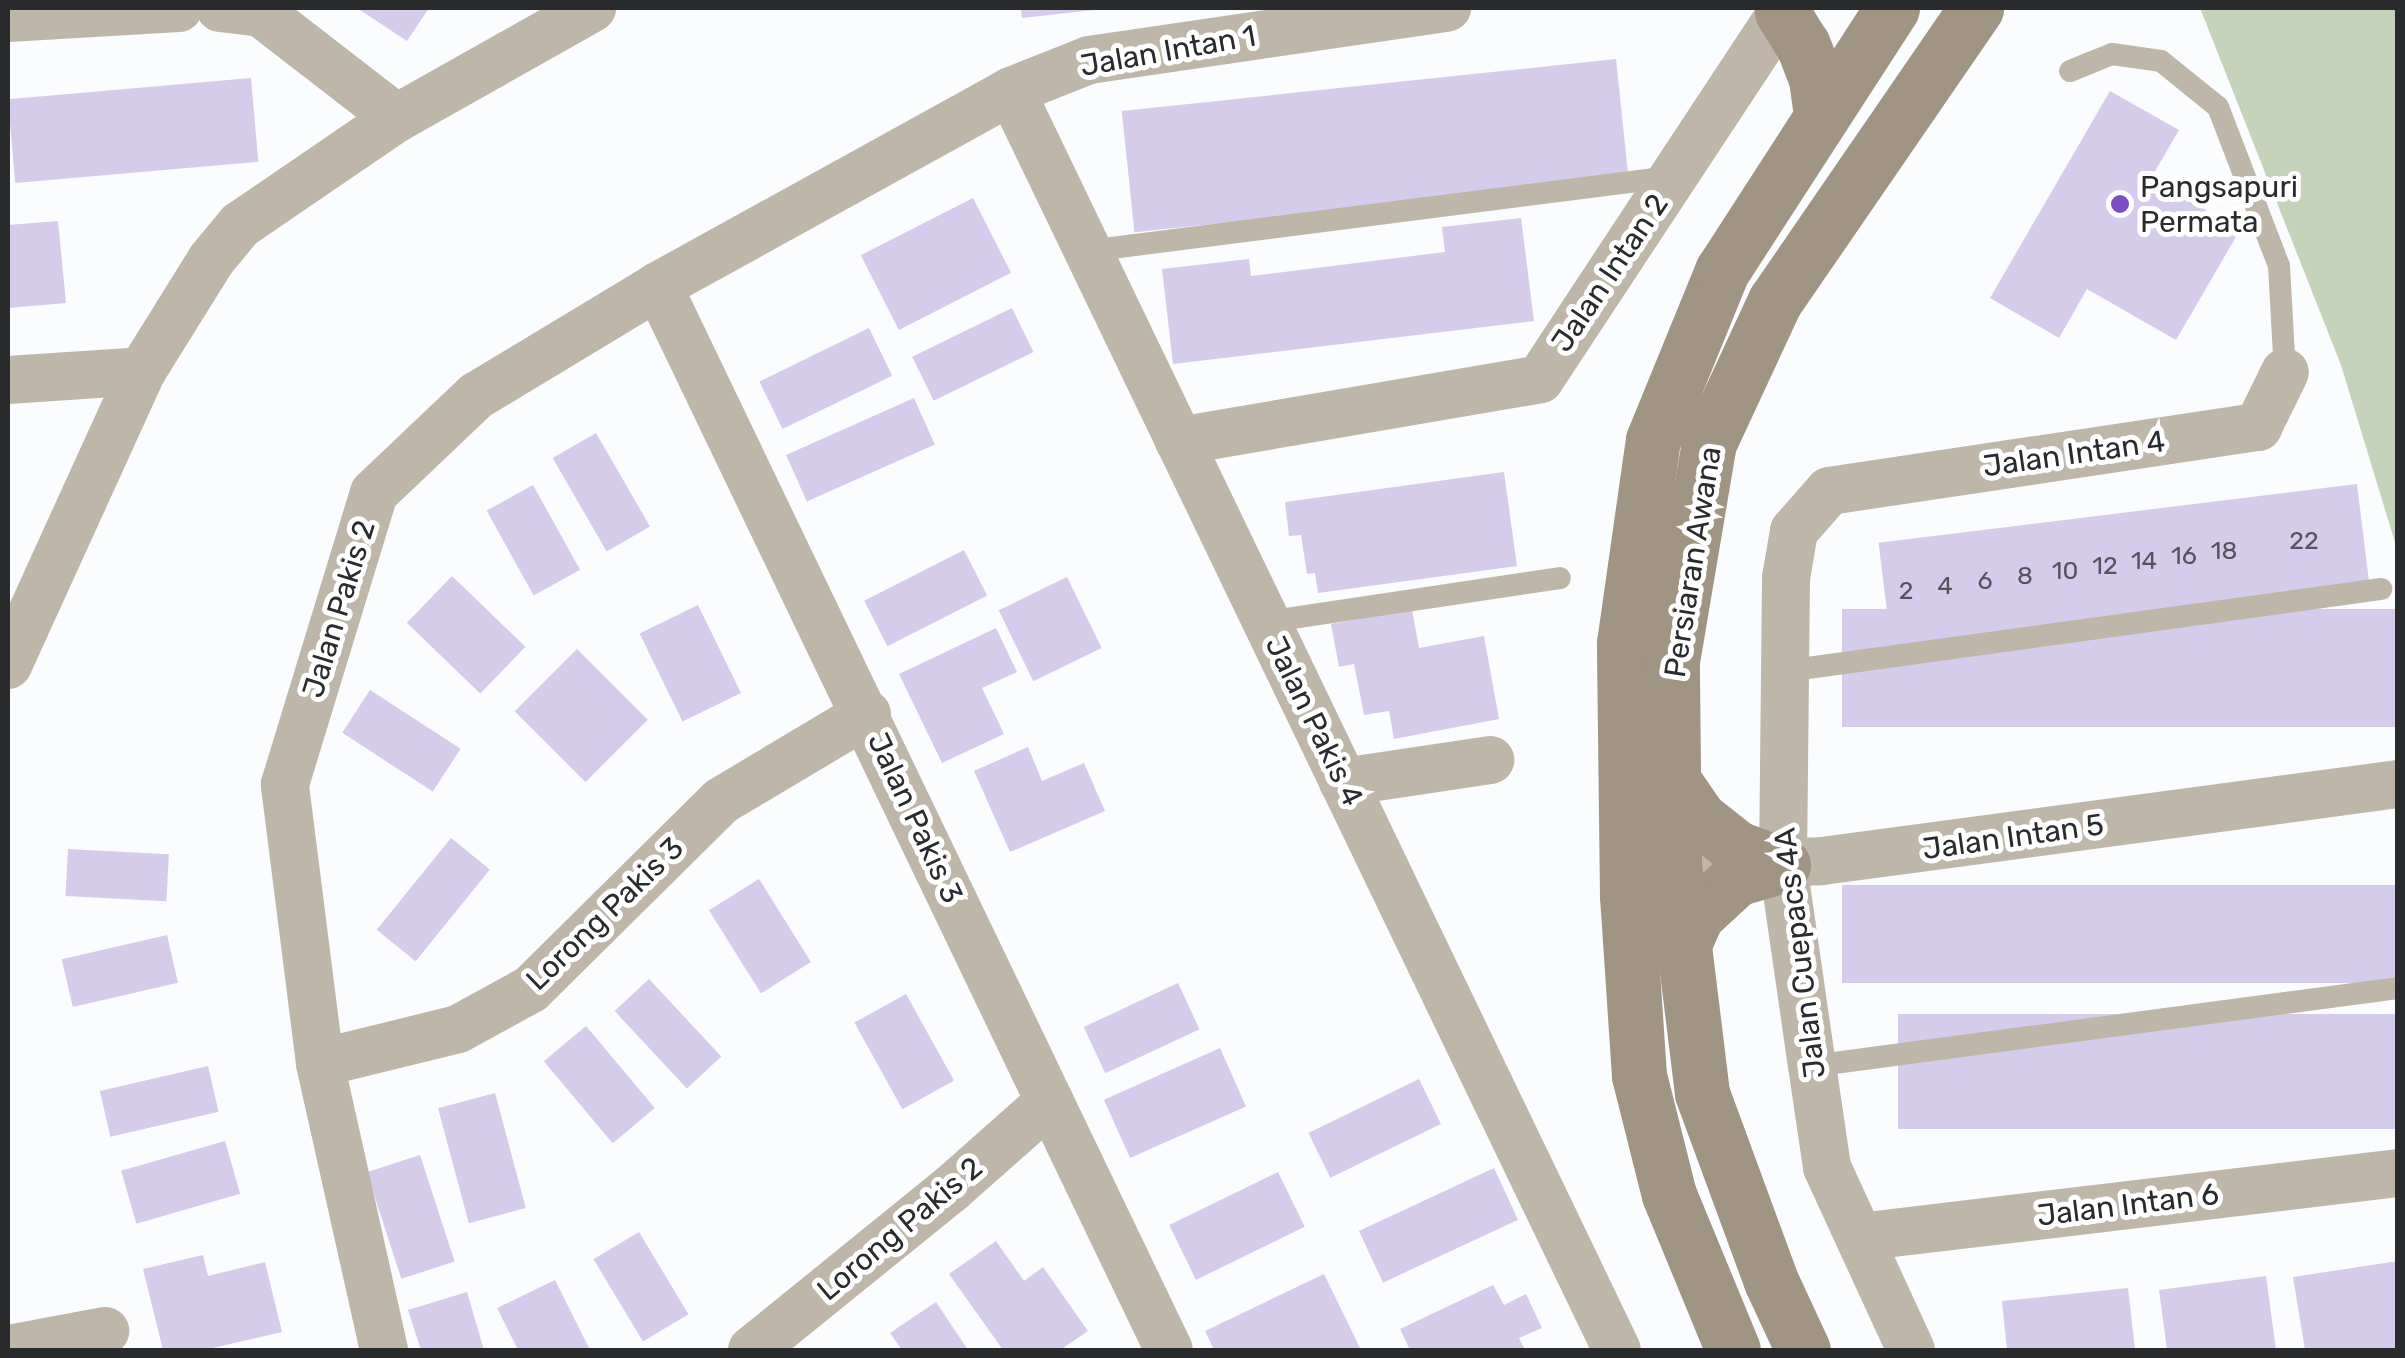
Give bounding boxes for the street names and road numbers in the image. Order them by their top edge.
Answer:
street label: Jalan Intan 1 [1077,18,1259,84]
street label: Jalan Intan 2 [1544,187,1676,359]
street label: Jalan Intan 4 [1981,423,2167,485]
street label: Persiaran Awana [1657,444,1729,680]
street label: Jalan Pakis 2 [295,516,383,702]
street label: Jalan Pakis 4 [1257,630,1371,812]
street label: Jalan Pakis 3 [860,727,970,909]
street label: Jalan Intan 5 [1920,806,2106,868]
street label: Jalan Cuepacs 4A [1767,826,1833,1080]
street label: Lorong Pakis 3 [519,830,691,998]
street label: Lorong Pakis 2 [810,1150,990,1308]
street label: Jalan Intan 6 [2035,1176,2221,1234]

